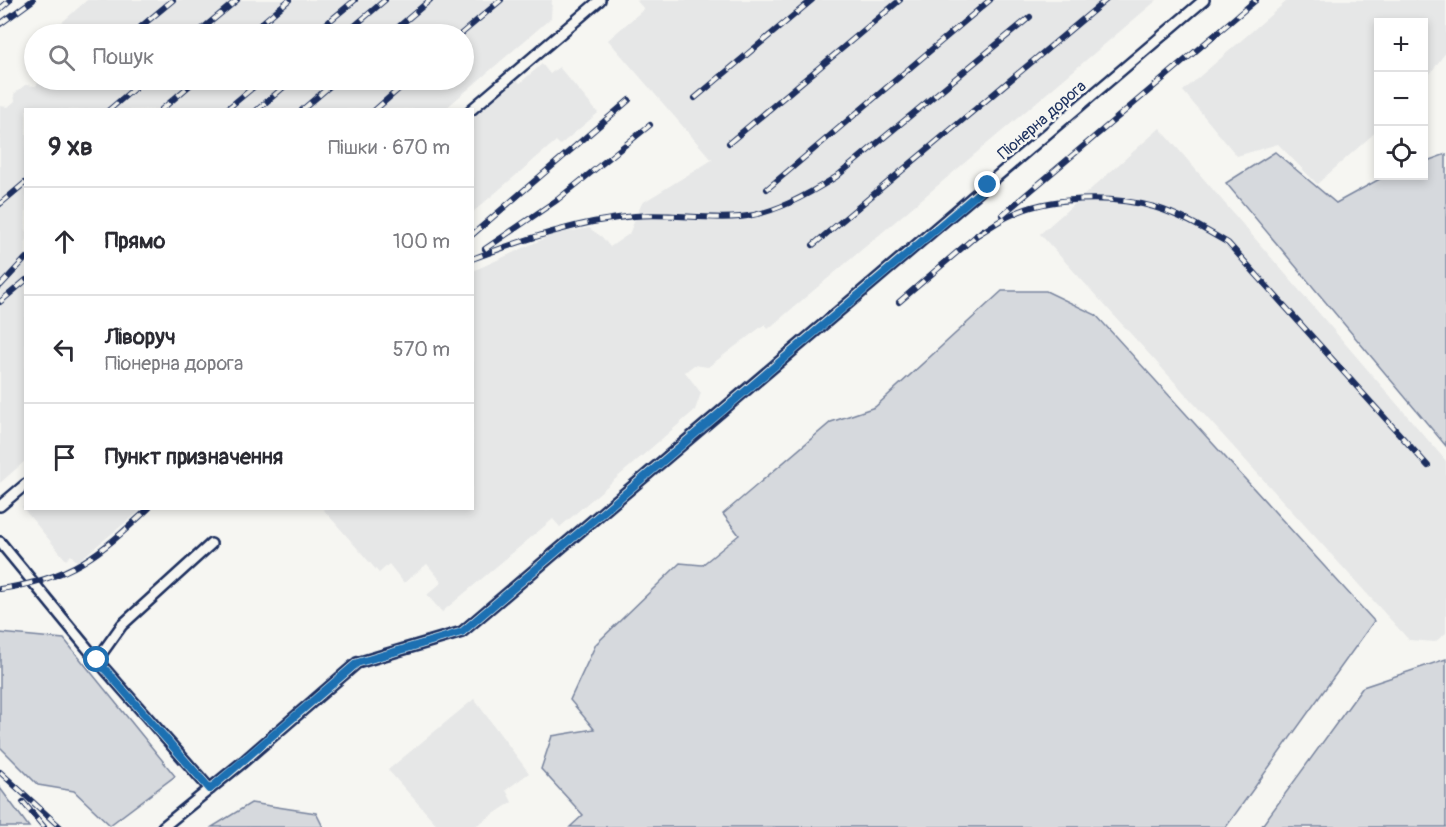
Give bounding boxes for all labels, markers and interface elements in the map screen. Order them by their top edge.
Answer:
map controls [1374,18,1428,180]
button: + [1374,18,1428,72]
search box [24,24,474,90]
icon: search [45,41,78,74]
text: Пошук [93,43,154,71]
button: − [1374,72,1428,126]
street label: Піонерна дорога [994,76,1090,164]
button: locate [1374,126,1428,180]
text: 9 хв [48,131,93,163]
text: Пішки · 670 m [328,135,450,160]
route end [974,171,1000,197]
icon: ahead [48,225,81,258]
text: Прямо [105,227,165,255]
text: 100 m [393,229,450,254]
text: Ліворуч [105,323,176,351]
icon: left [48,333,81,366]
text: 570 m [393,337,450,362]
text: Піонерна дорога [105,351,243,376]
icon: arrive [48,441,81,474]
text: Пункт призначення [105,443,283,471]
route start [83,646,109,672]

